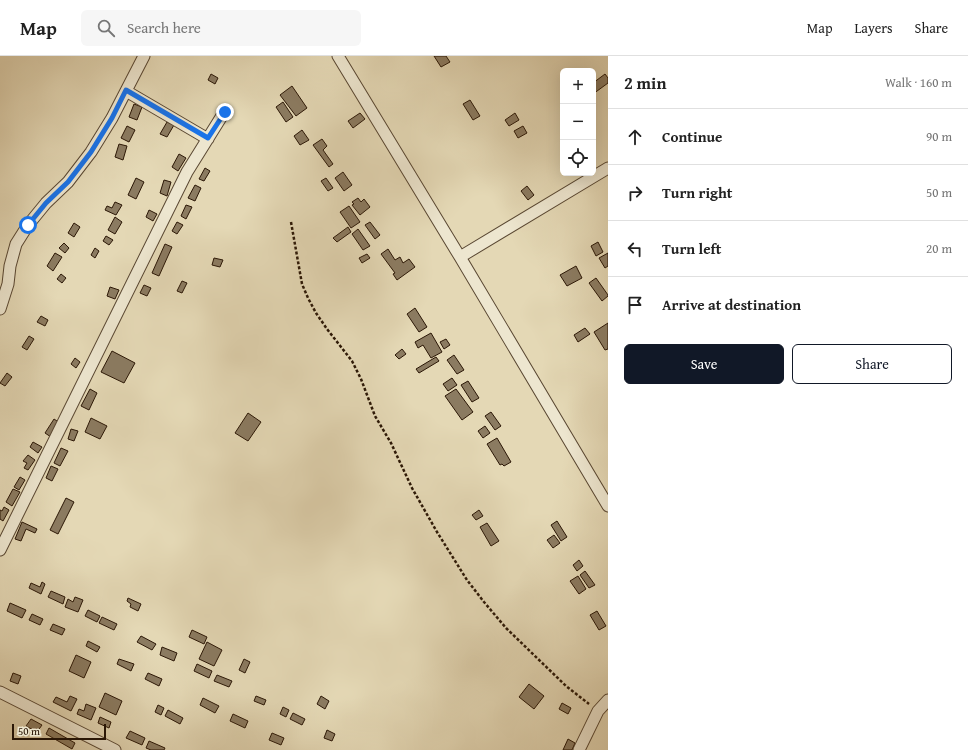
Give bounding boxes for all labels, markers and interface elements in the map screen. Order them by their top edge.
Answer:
search box [81,10,361,46]
text: Map [20,14,57,42]
icon: search [95,17,117,39]
text: Search here [127,17,201,38]
text: Map [807,18,833,38]
text: Layers [855,18,893,38]
text: Share [915,18,948,38]
map controls [560,68,596,176]
button: + [560,68,596,104]
text: 2 min [624,70,666,95]
text: Walk · 160 m [885,73,952,92]
route end [216,103,234,121]
button: − [560,104,596,140]
icon: ahead [624,126,646,148]
text: Continue [662,126,723,147]
text: 90 m [926,127,952,146]
button: locate [560,140,596,176]
icon: right [624,182,646,204]
text: Turn right [662,182,733,203]
text: 50 m [926,183,952,202]
route start [19,216,37,234]
icon: left [624,238,646,260]
text: Turn left [662,238,721,259]
text: 20 m [926,239,952,258]
icon: arrive [624,294,646,316]
text: Arrive at destination [662,294,801,315]
button: Save [624,344,784,384]
button: Share [792,344,952,384]
scale bar [12,722,106,741]
text: 50 m [18,723,40,739]

